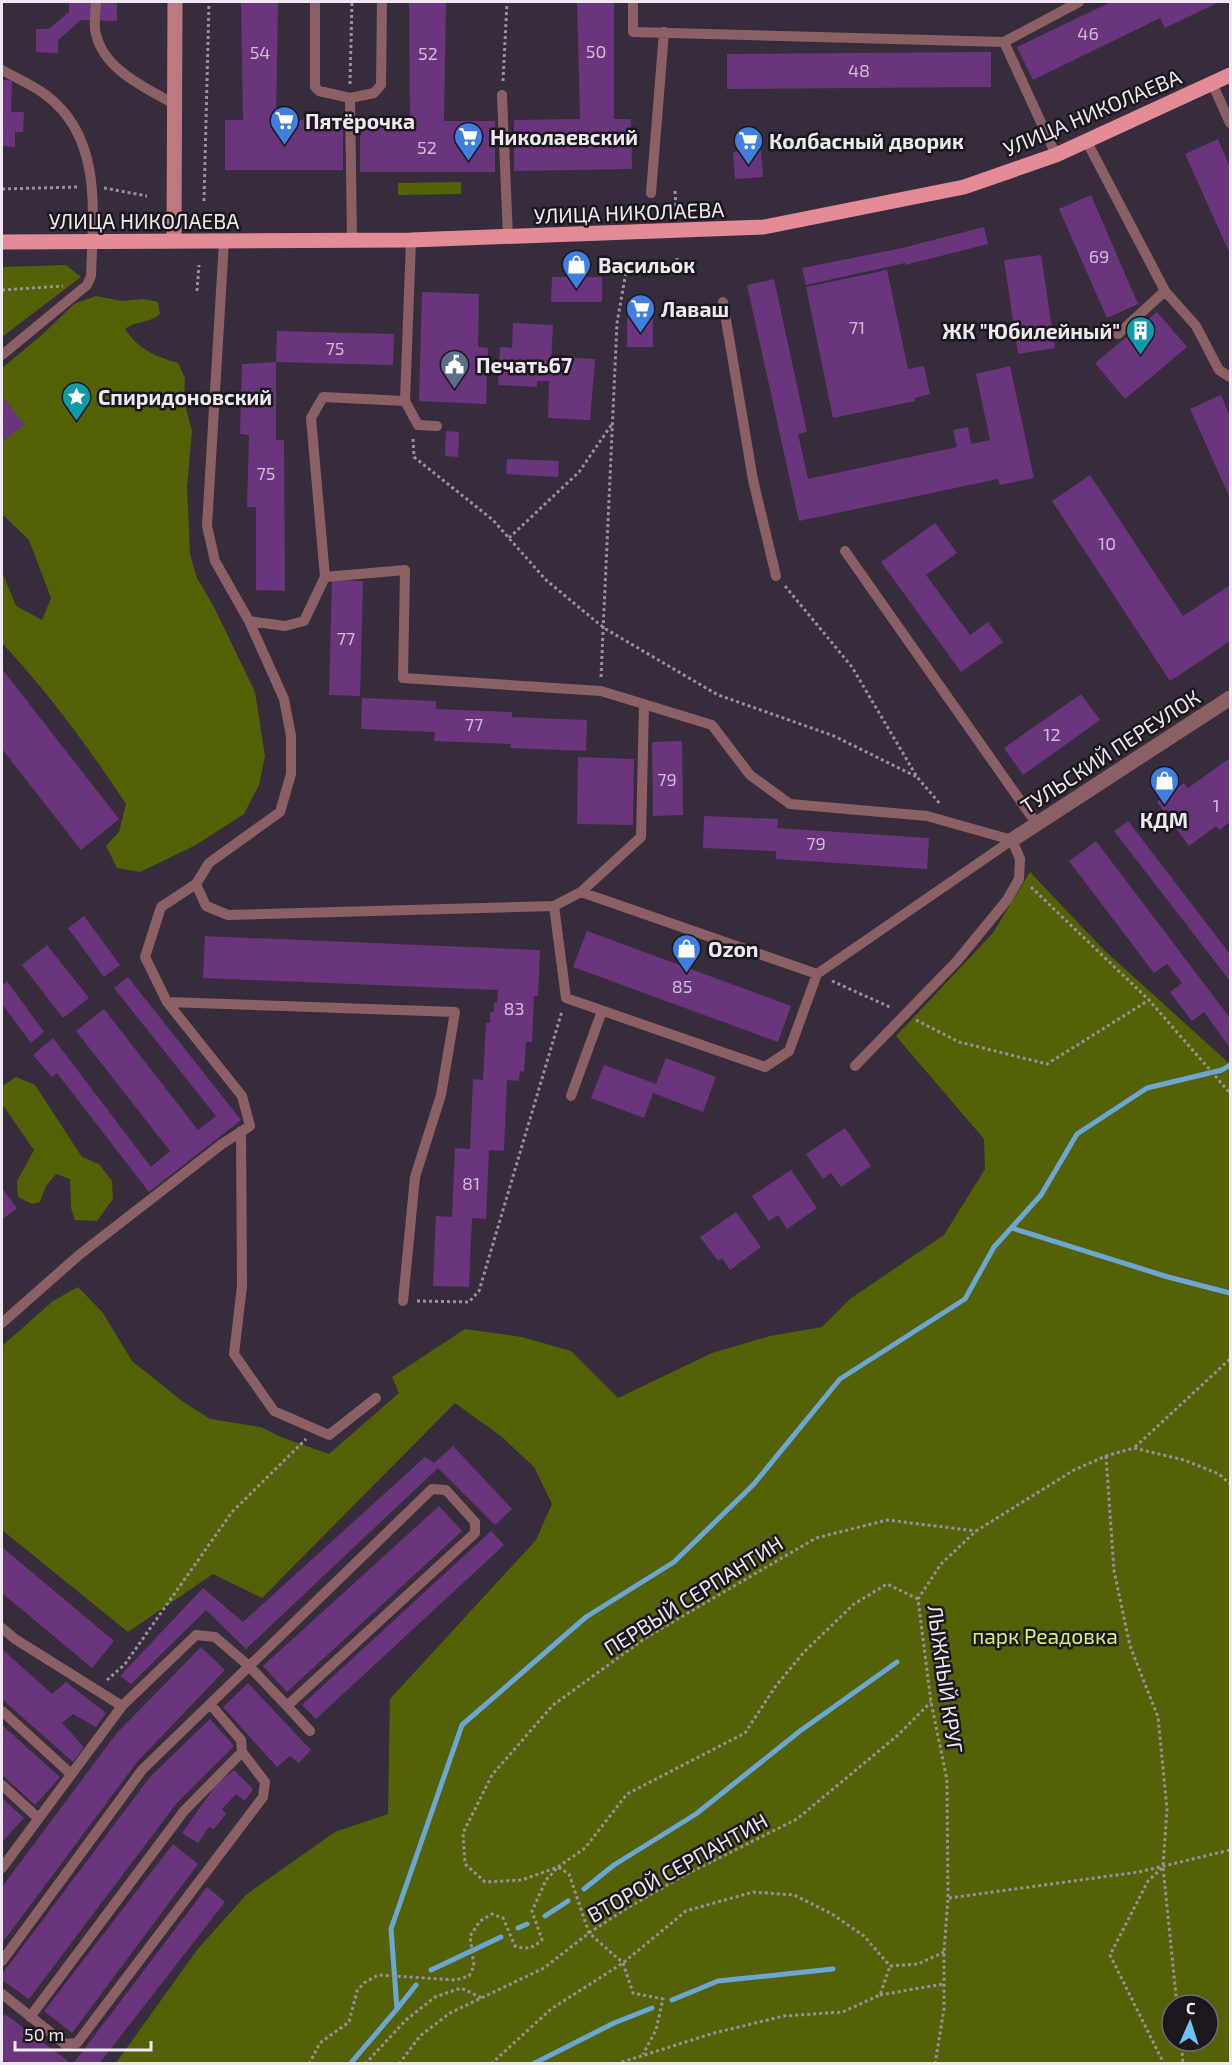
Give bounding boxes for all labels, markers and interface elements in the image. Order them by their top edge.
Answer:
house number: 46 [1077,22,1099,44]
house number: 50 [586,40,606,62]
house number: 54 [250,41,270,63]
house number: 52 [418,42,438,64]
house number: 48 [848,59,870,81]
street label: УЛИЦА НИКОЛАЕВА [999,63,1185,161]
supermarket icon: Пятёрочка [268,104,300,146]
place label: Пятёрочка [305,108,415,133]
supermarket icon: Николаевский [453,120,485,162]
place label: Николаевский [490,124,638,149]
supermarket icon: Колбасный дворик [732,124,764,166]
place label: Колбасный дворик [769,128,964,153]
house number: 52 [417,136,437,158]
street label: УЛИЦА НИКОЛАЕВА [533,196,725,228]
street label: УЛИЦА НИКОЛАЕВА [49,208,239,233]
house number: 69 [1089,245,1109,267]
shop icon: Васильок [561,248,593,290]
place label: Васильок [598,252,695,277]
supermarket icon: Лаваш [624,292,656,334]
place label: Лаваш [661,296,729,321]
building icon: ЖК "Юбилейный" [1125,314,1157,356]
house number: 71 [849,316,865,338]
place label: ЖК "Юбилейный" [942,318,1120,343]
house number: 75 [326,337,344,359]
public building icon: Печать67 [439,348,471,390]
place label: Печать67 [476,352,572,377]
place icon: Спиридоновский [61,380,93,422]
place label: Спиридоновский [98,384,272,409]
house number: 75 [257,462,275,484]
house number: 10 [1098,532,1116,554]
house number: 77 [337,627,355,649]
street label: ТУЛЬСКИЙ ПЕРЕУЛОК [1016,684,1204,818]
house number: 77 [465,713,483,735]
house number: 12 [1043,723,1061,745]
shop icon: КДМ [1148,764,1180,806]
house number: 79 [657,768,677,790]
house number: 1 [1212,794,1220,816]
place label: КДМ [1140,807,1188,832]
house number: 79 [806,832,826,854]
shop icon: Ozon [671,932,703,974]
place label: Ozon [708,936,758,961]
house number: 85 [672,975,692,997]
house number: 83 [504,997,524,1019]
house number: 81 [462,1172,480,1194]
street label: ПЕРВЫЙ СЕРПАНТИН [599,1530,787,1660]
street label: ЛЫЖНЫЙ КРУГ [923,1603,969,1755]
park label: парк Реадовка [972,1623,1118,1648]
street label: ВТОРОЙ СЕРПАНТИН [582,1807,772,1927]
north arrow [1160,1993,1220,2053]
text: С [1186,1998,1196,2017]
scale bar [15,2014,152,2052]
text: 50 m [24,2023,64,2045]

